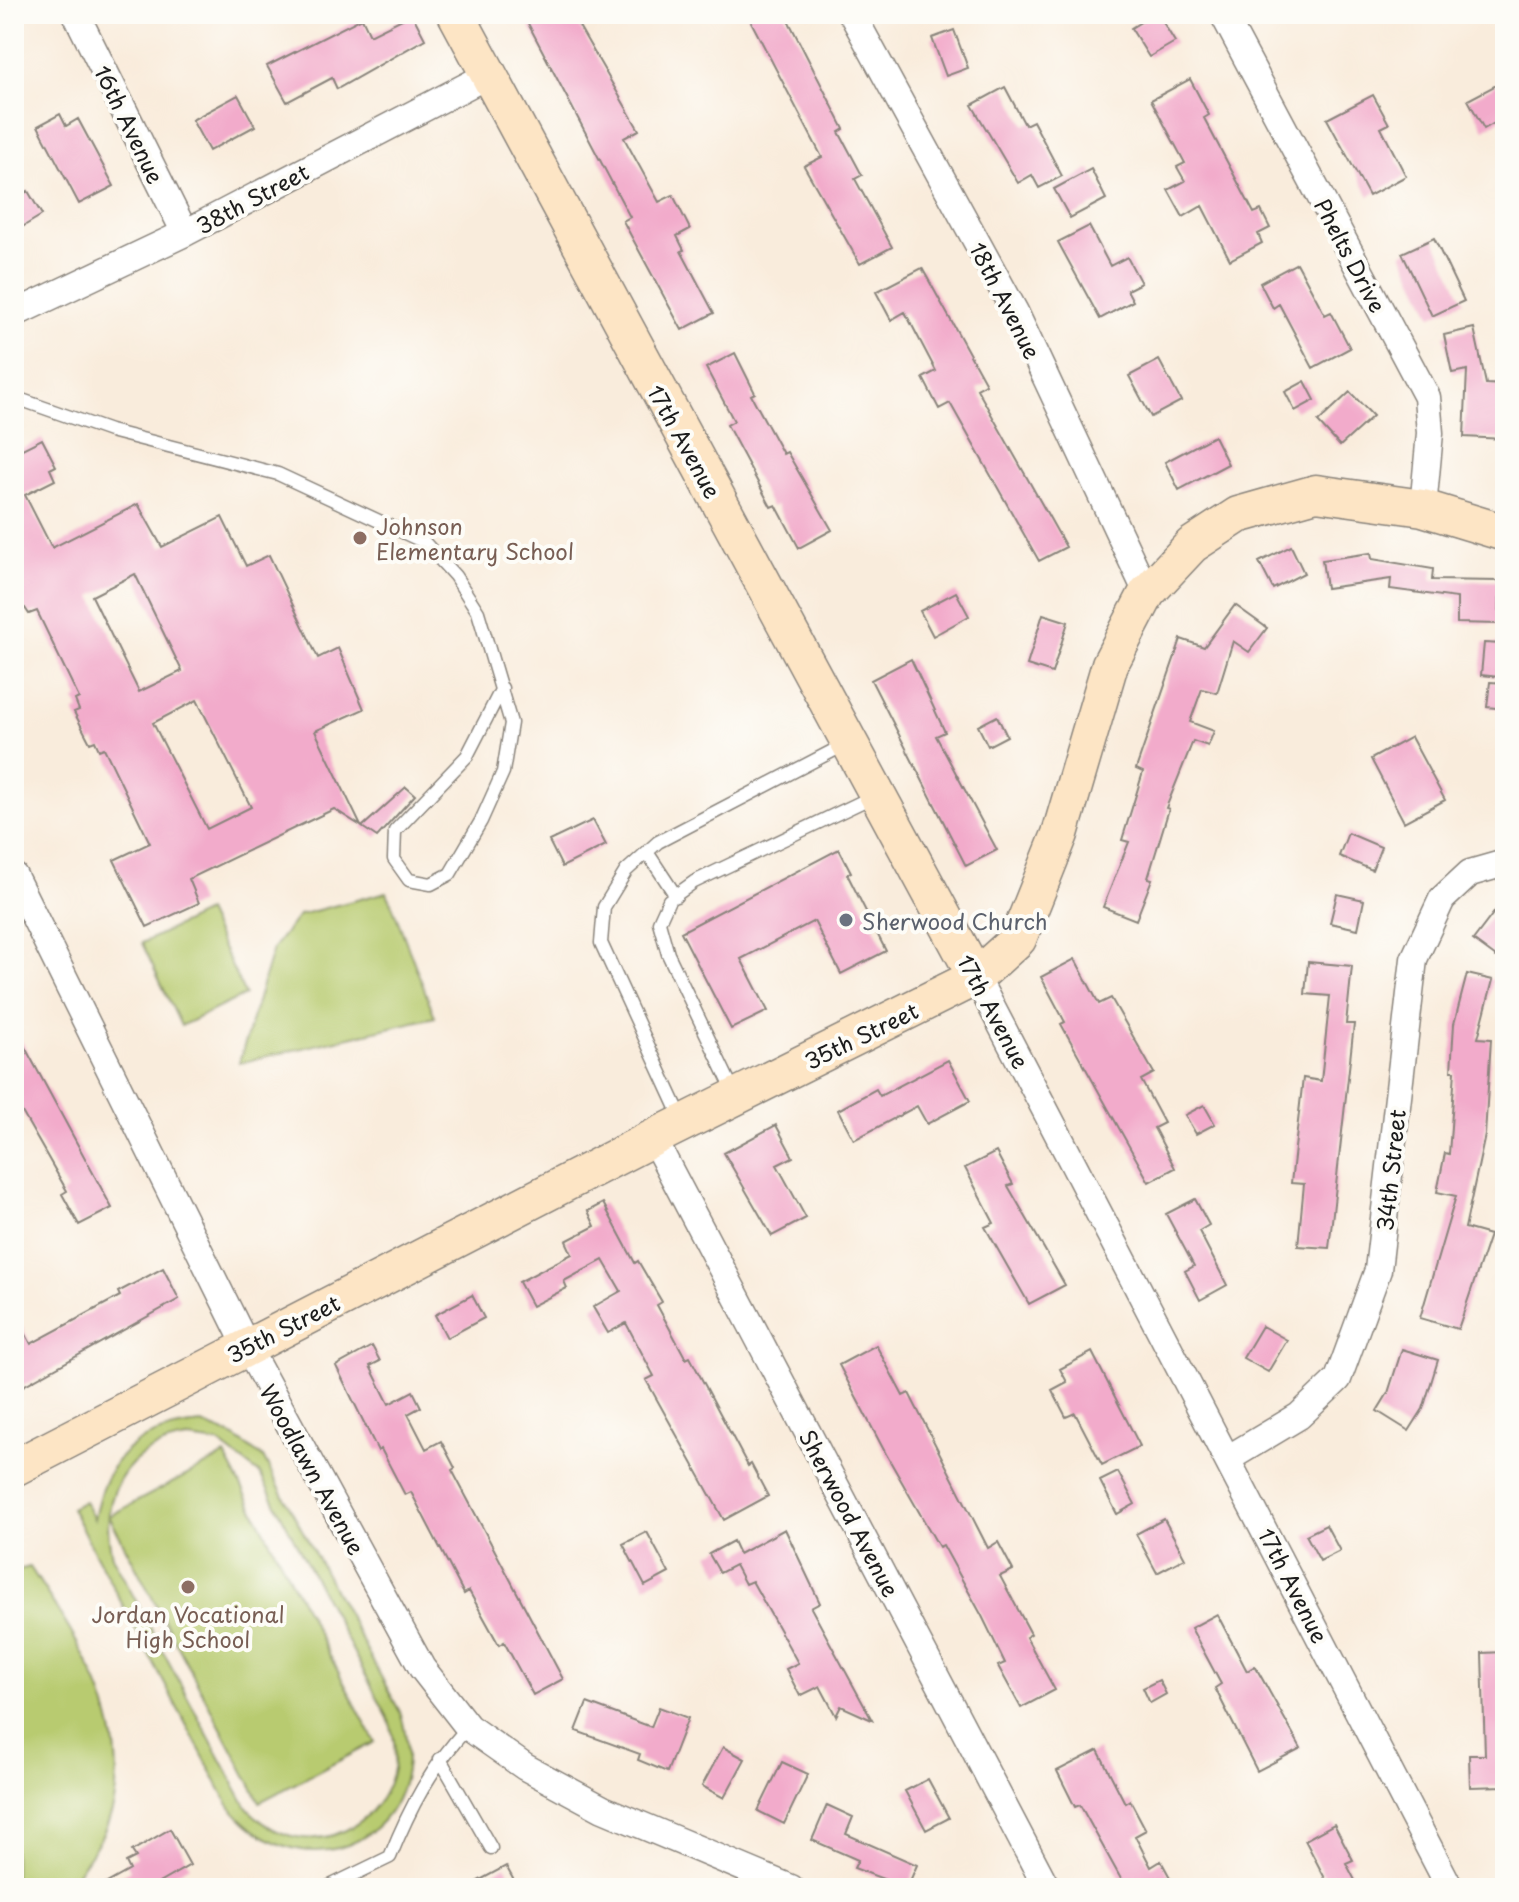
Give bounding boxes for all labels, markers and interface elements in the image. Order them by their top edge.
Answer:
street label: 16th Avenue [87,59,173,189]
street label: 38th Street [190,155,314,241]
street label: Phelts Drive [1307,192,1395,318]
street label: 18th Avenue [962,236,1050,364]
street label: 17th Avenue [640,378,730,504]
place label: Johnson Elementary School [376,509,574,567]
marker: Johnson Elementary School [351,529,369,547]
place label: Sherwood Church [862,904,1048,937]
marker: Sherwood Church [837,911,855,929]
street label: 17th Avenue [950,948,1038,1074]
street label: 35th Street [799,993,923,1077]
street label: 34th Street [1367,1108,1413,1232]
street label: 35th Street [221,1285,345,1371]
street label: Woodlawn Avenue [252,1378,374,1560]
street label: Sherwood Avenue [792,1424,908,1602]
street label: 17th Avenue [1251,1522,1337,1648]
marker: Jordan Vocational High School [179,1578,197,1596]
place label: Jordan Vocational High School [91,1597,285,1655]

